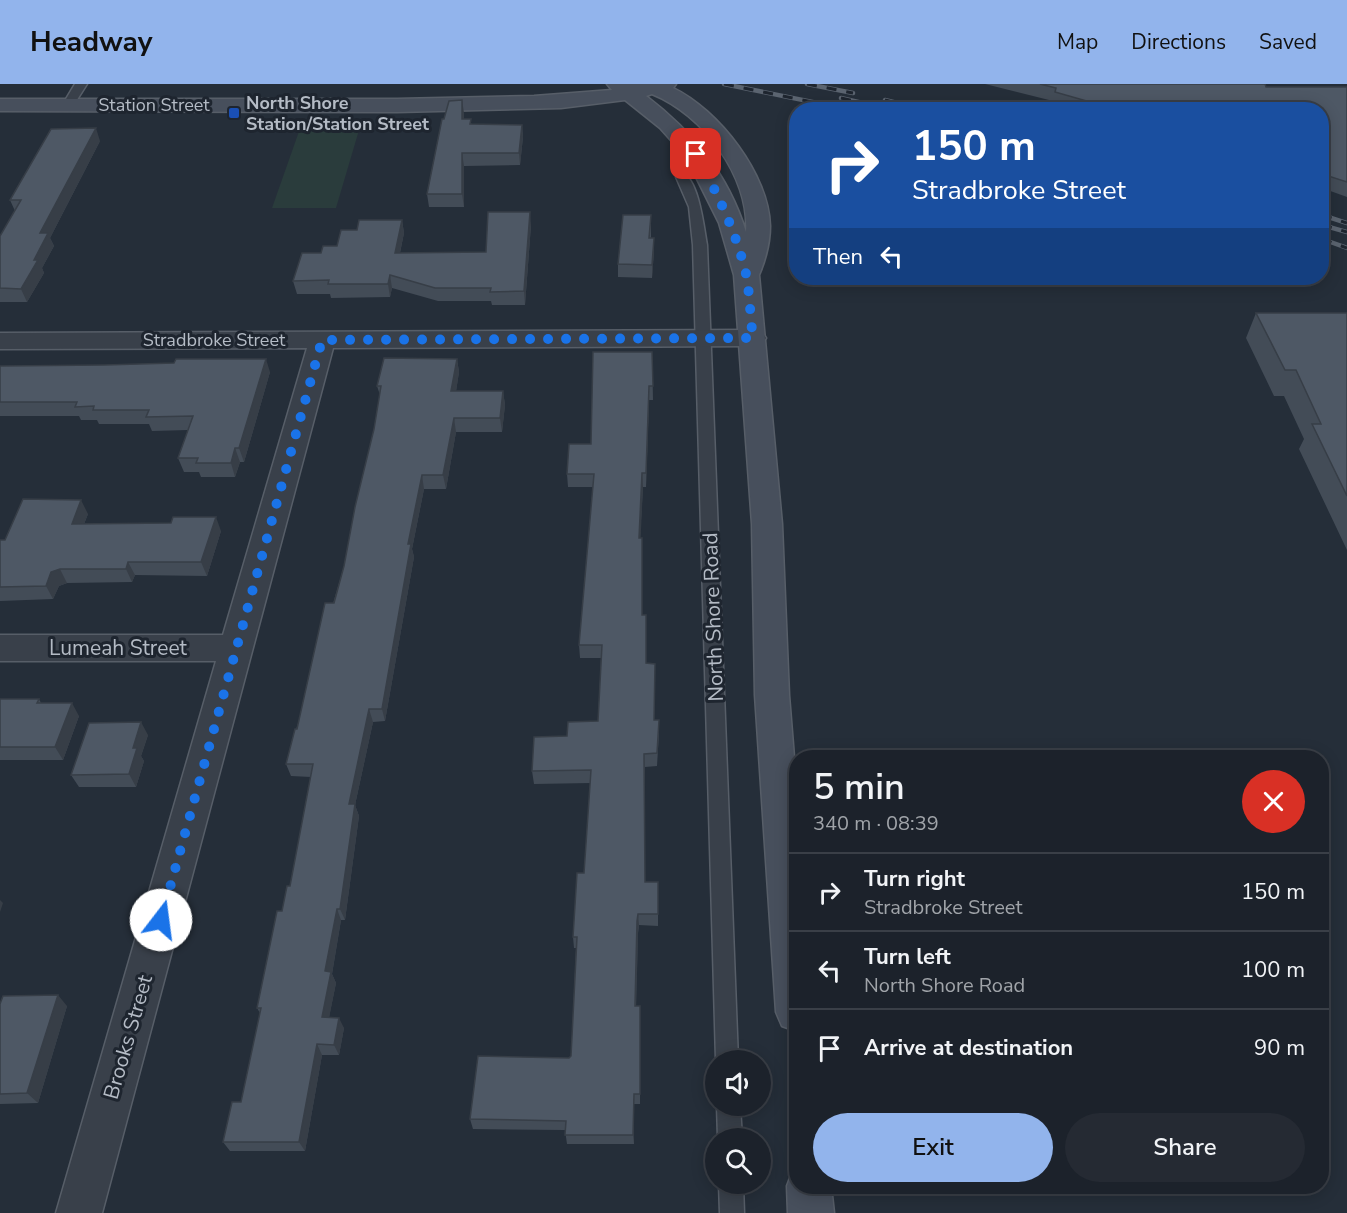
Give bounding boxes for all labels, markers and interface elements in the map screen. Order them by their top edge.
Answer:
text: Headway [30,23,152,61]
text: Map [1057,28,1098,56]
text: Directions [1131,28,1226,56]
text: Saved [1259,28,1317,56]
place label: North Shore Station/Station Street [246,91,429,136]
street label: Station Street [98,93,210,117]
marker: North Shore Station/Station Street [227,106,241,120]
text: 150 m [912,118,1036,175]
icon: right [813,126,891,204]
pin [670,128,721,179]
icon: arrive [679,137,712,170]
text: Stradbroke Street [912,172,1126,209]
icon: left [875,240,908,273]
text: Then [813,242,863,272]
street label: Stradbroke Street [143,328,286,352]
street label: North Shore Road [696,532,730,702]
street label: Lumeah Street [49,634,188,662]
text: 5 min [813,763,905,812]
button: close [1242,770,1305,833]
text: 340 m · 08:39 [813,810,939,837]
text: Turn right [864,864,965,894]
icon: right [813,876,846,909]
text: 150 m [1241,877,1305,907]
position arrow [129,888,193,952]
text: Stradbroke Street [864,894,1023,921]
text: Turn left [864,942,951,972]
icon: left [813,954,846,987]
text: 100 m [1241,955,1305,985]
street label: Brooks Street [97,971,159,1102]
text: North Shore Road [864,972,1025,999]
icon: arrive [813,1032,846,1065]
text: Arrive at destination [864,1033,1073,1063]
text: 90 m [1254,1033,1305,1063]
map controls [705,1050,771,1194]
button: sound [705,1050,771,1116]
button: Exit [813,1113,1053,1182]
button: Share [1065,1113,1305,1182]
button: search [705,1128,771,1194]

